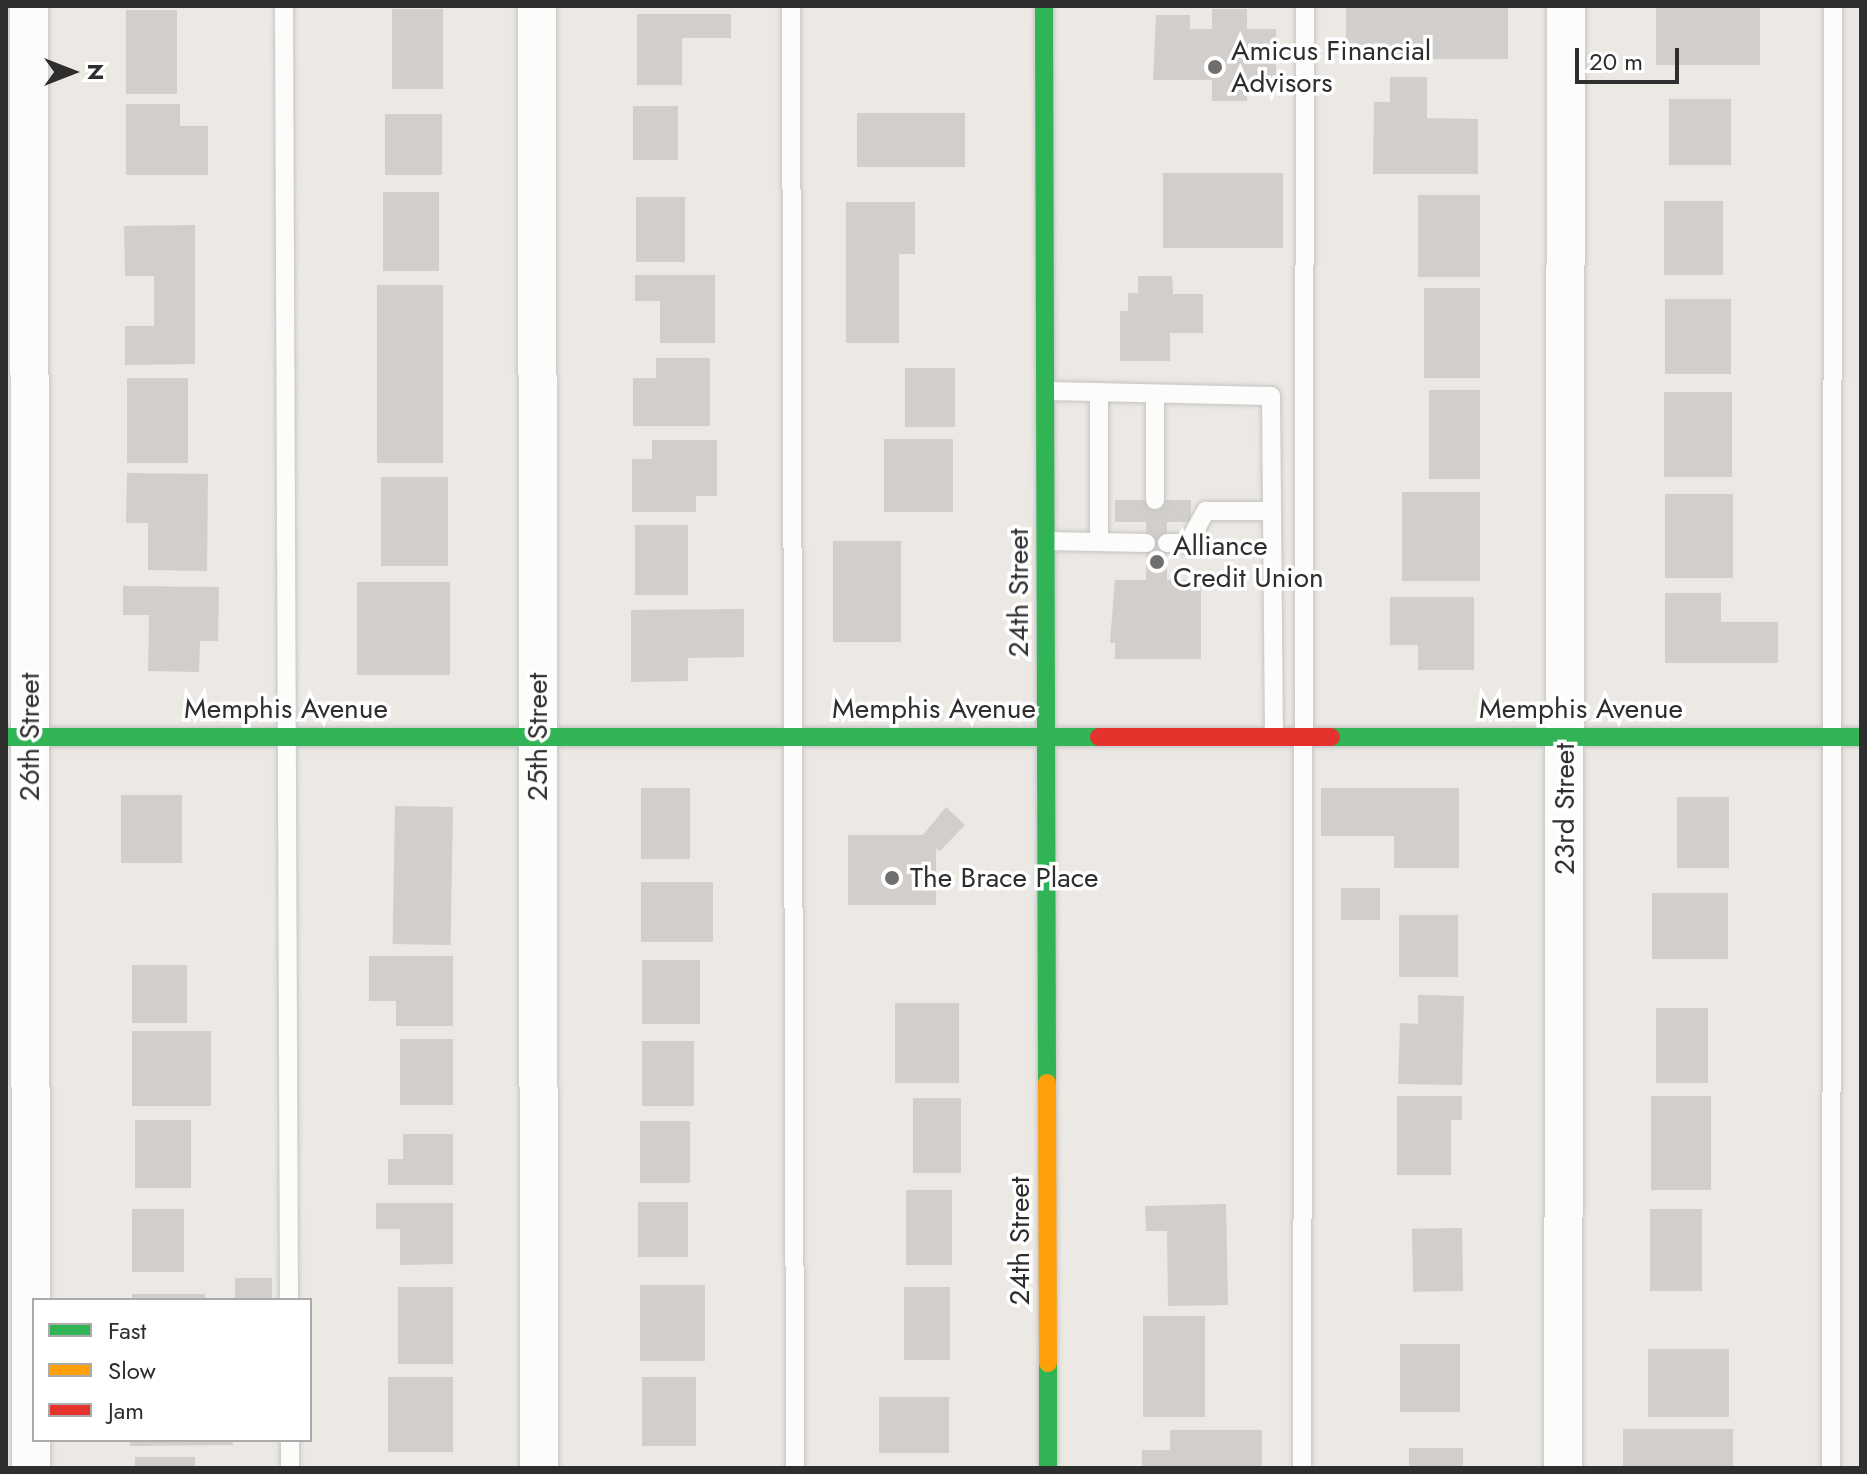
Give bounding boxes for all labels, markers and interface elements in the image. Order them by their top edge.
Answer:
north arrow [32,32,112,112]
scale bar [1579,32,1683,82]
place label: Amicus Financial Advisors [1231,34,1431,100]
text: 20 m [1589,44,1643,79]
marker: Amicus Financial Advisors [1206,58,1224,76]
text: N [80,63,112,81]
street label: 24th Street [1002,529,1036,657]
place label: Alliance Credit Union [1173,529,1324,595]
marker: Alliance Credit Union [1148,553,1166,571]
street label: 26th Street [13,673,47,801]
street label: 25th Street [521,673,555,801]
street label: Memphis Avenue [184,692,388,726]
street label: Memphis Avenue [832,692,1036,726]
street label: Memphis Avenue [1479,692,1683,726]
street label: 23rd Street [1548,743,1582,875]
place label: The Brace Place [910,861,1098,895]
marker: The Brace Place [881,867,903,889]
street label: 24th Street [1003,1177,1037,1305]
legend [32,1298,312,1442]
text: Fast [108,1313,146,1348]
text: Slow [108,1353,156,1388]
text: Jam [108,1393,144,1428]

